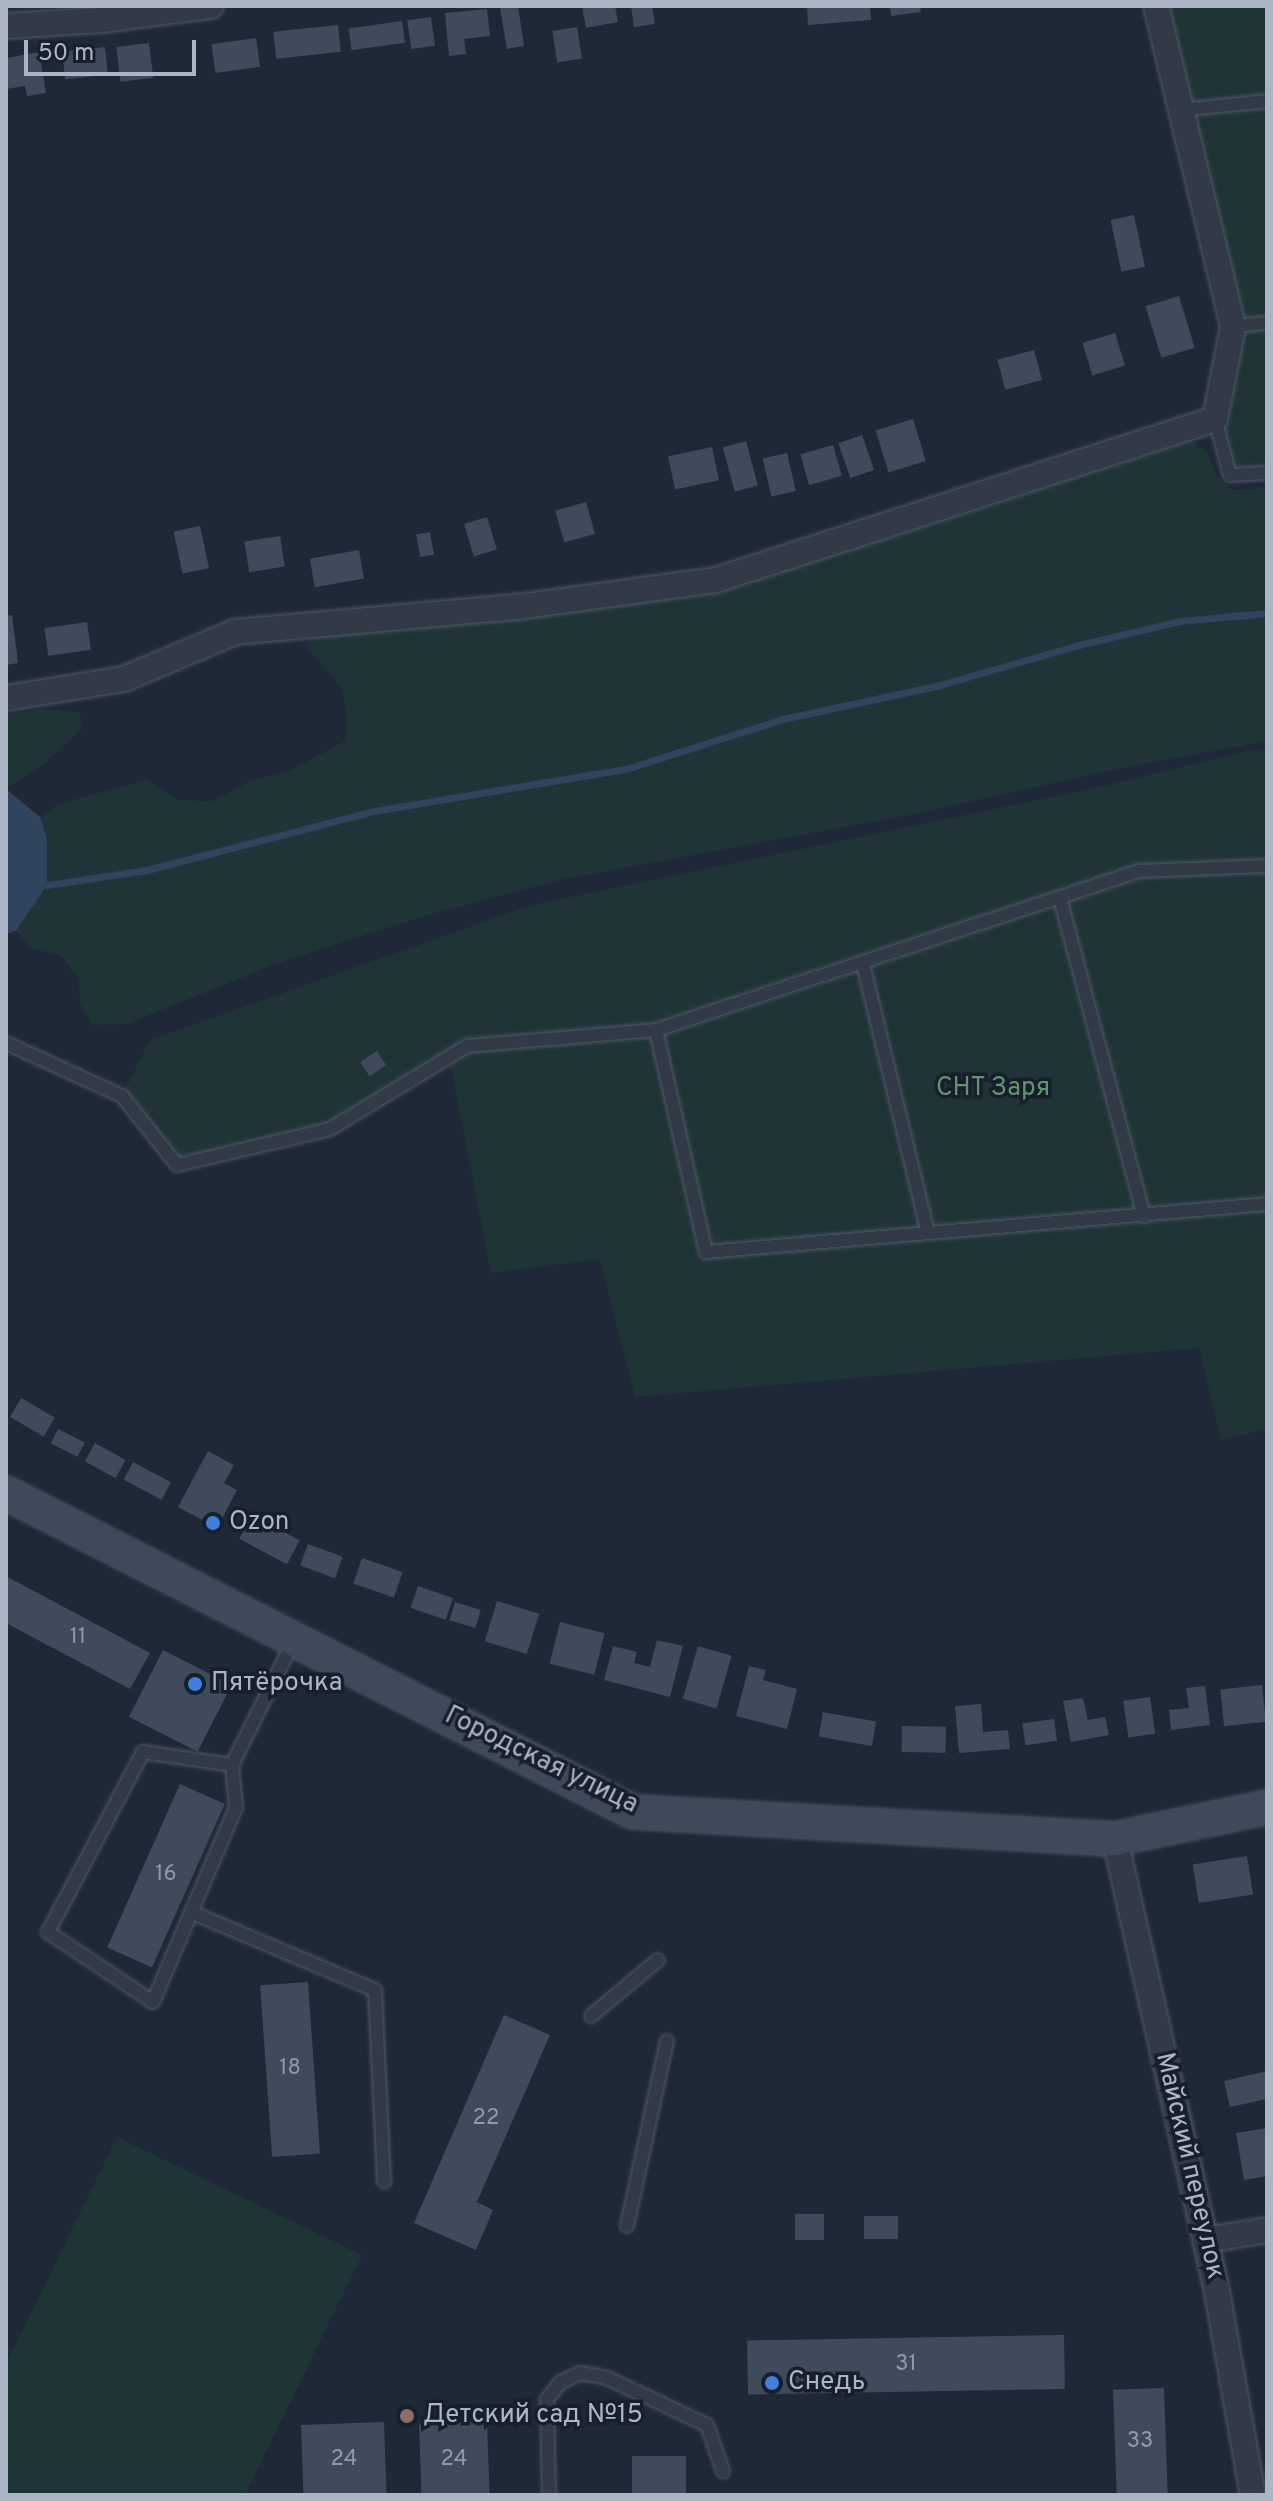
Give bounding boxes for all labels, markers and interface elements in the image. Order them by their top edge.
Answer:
scale bar [28,24,200,74]
text: 50 m [38,39,94,69]
park label: СНТ Заря [935,1073,1051,1105]
place label: Ozon [229,1507,289,1539]
marker: Ozon [204,1514,222,1532]
house number: 11 [70,1625,86,1651]
place label: Пятёрочка [211,1668,343,1700]
marker: Пятёрочка [186,1675,204,1693]
street label: Городская улица [439,1701,643,1821]
house number: 16 [155,1862,177,1888]
street label: Майский переулок [1148,2050,1230,2282]
house number: 18 [279,2056,301,2082]
house number: 22 [473,2106,499,2132]
house number: 31 [895,2352,917,2378]
place label: Снедь [788,2367,865,2399]
marker: Снедь [763,2374,781,2392]
place label: Детский сад №15 [423,2400,643,2432]
marker: Детский сад №15 [398,2407,416,2425]
house number: 33 [1127,2429,1153,2455]
house number: 24 [331,2447,357,2473]
house number: 24 [441,2447,467,2473]

